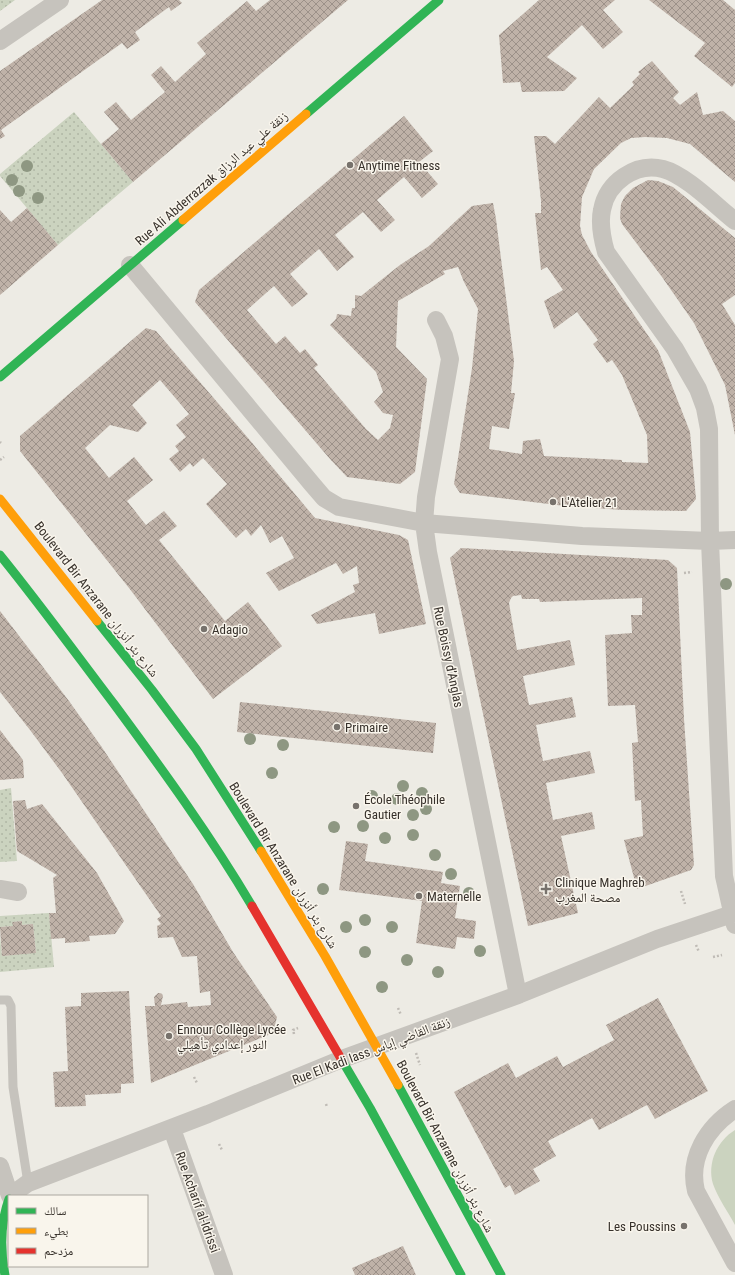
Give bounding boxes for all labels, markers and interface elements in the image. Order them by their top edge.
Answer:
street label: Rue Ali Abderrazzak زنقة علي عبد الرزاق [132,108,293,251]
place label: Anytime Fitness [358,158,440,173]
marker: Anytime Fitness [345,160,355,170]
place label: L'Atelier 21 [561,495,618,510]
marker: L'Atelier 21 [548,497,558,507]
street label: Boulevard Bir Anzarane شارع بئر أنزران [30,519,162,681]
street label: Rue Boissy d’Anglas [430,605,467,709]
place label: Adagio [212,622,248,637]
marker: Adagio [199,624,209,634]
place label: Primaire [345,720,388,735]
marker: Primaire [332,722,342,732]
street label: Boulevard Bir Anzarane شارع بئر أنزران [224,779,341,952]
place label: École Théophile Gautier [364,792,445,822]
marker: École Théophile Gautier [351,801,361,811]
place label: Clinique Maghreb مصحة المغرب [555,875,645,906]
marker: Clinique Maghreb مصحة المغرب [540,883,552,895]
place label: Maternelle [427,889,481,904]
marker: Maternelle [414,891,424,901]
street label: Rue El Kadi Iass زنقة القاضي إياس [290,1013,453,1091]
place label: Ennour Collège Lycée النور إعدادي تأهيلي [177,1022,286,1055]
marker: Ennour Collège Lycée النور إعدادي تأهيلي [164,1031,174,1041]
street label: Boulevard Bir Anzarane شارع بئر أنزران [392,1058,497,1236]
street label: Rue Acharif al-Idrissi [172,1150,223,1255]
legend [8,1195,148,1267]
text: سالك [44,1204,66,1218]
place label: Les Poussins [608,1219,676,1234]
marker: Les Poussins [679,1221,689,1231]
text: بطيء [44,1224,68,1241]
text: مزدحم [44,1244,73,1259]

